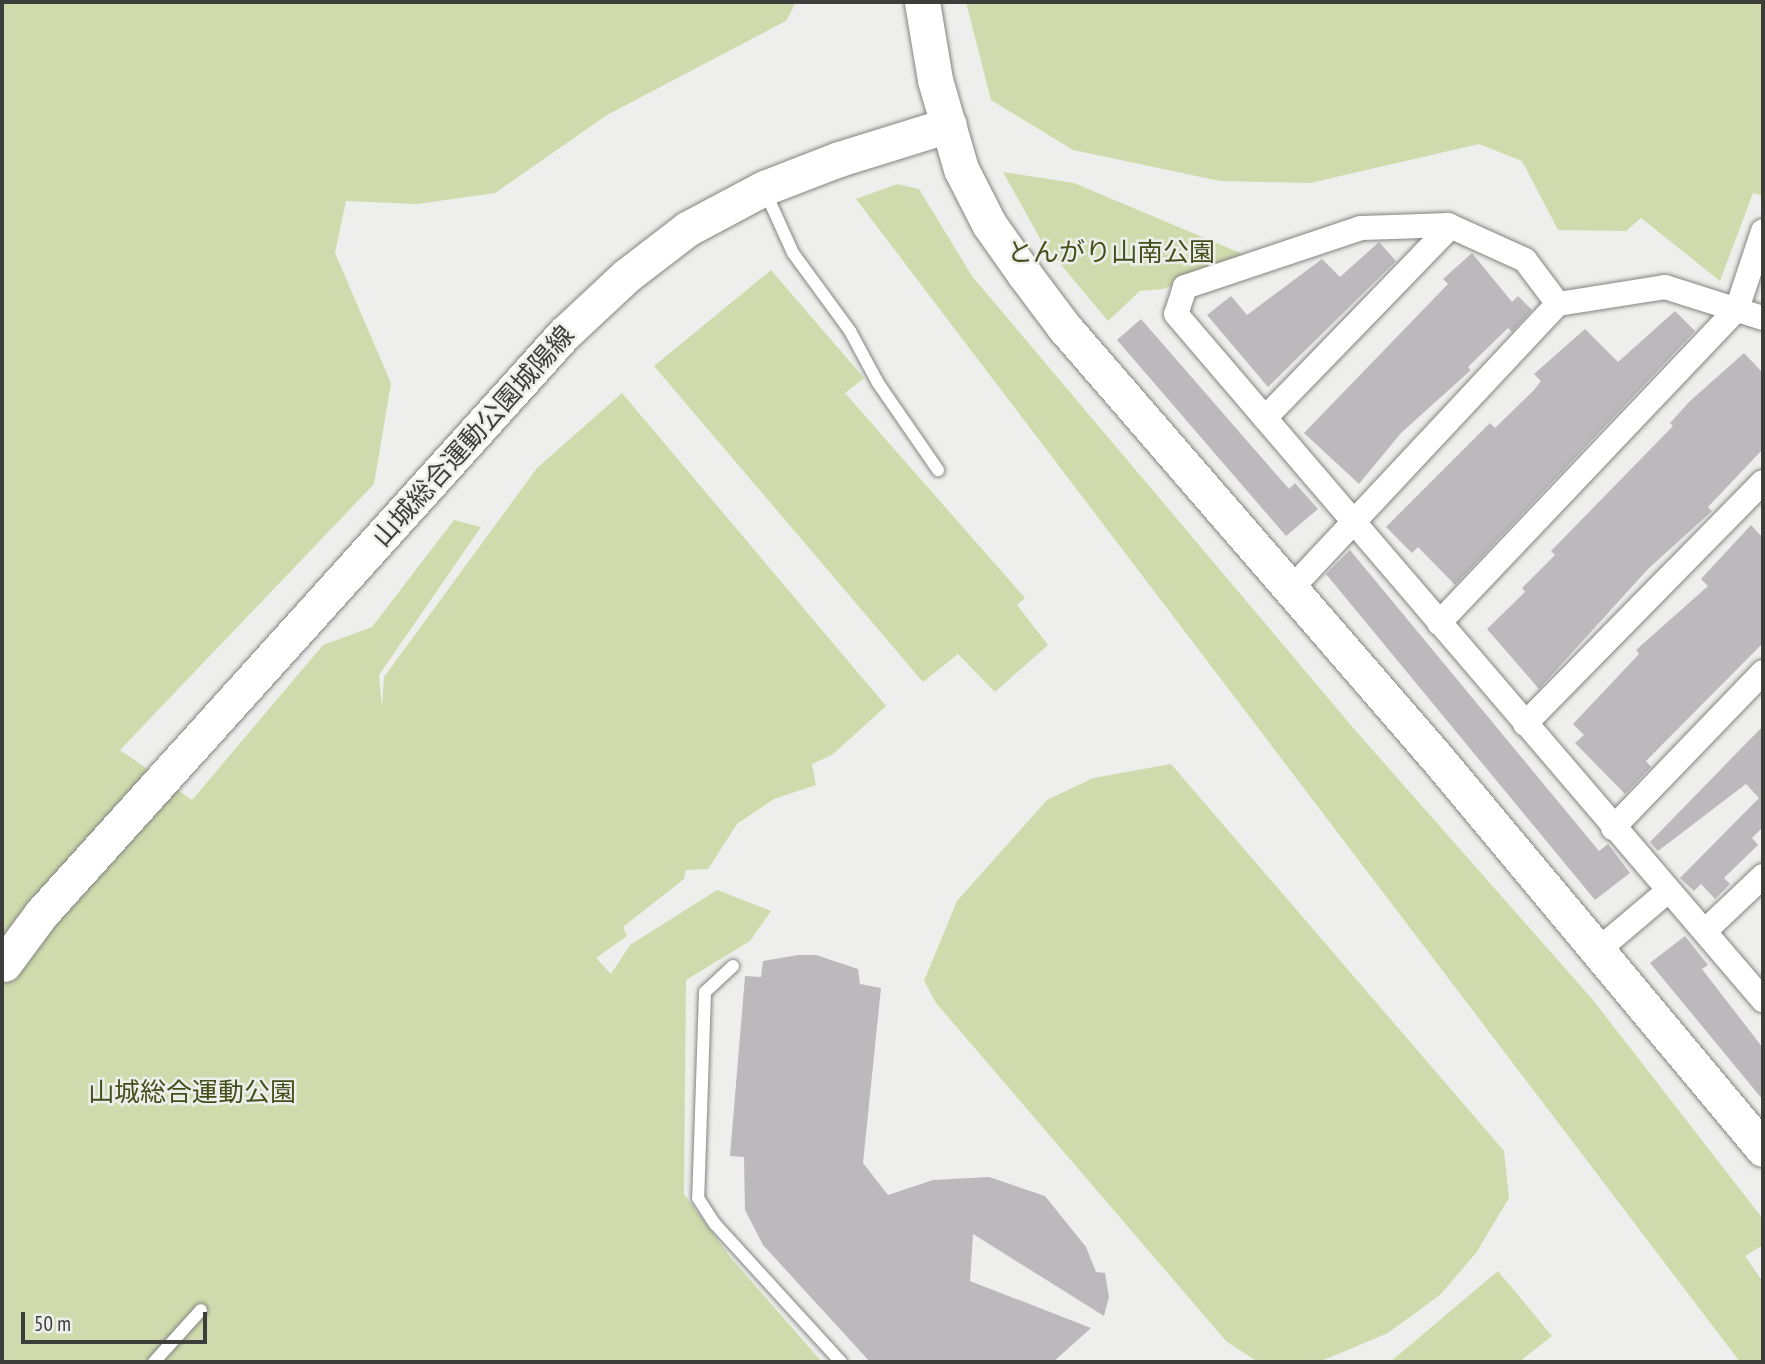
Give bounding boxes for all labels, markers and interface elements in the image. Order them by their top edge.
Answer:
park label: とんがり山南公園 [1007,236,1215,268]
street label: 山城総合運動公園城陽線 [366,319,580,553]
park label: 山城総合運動公園 [88,1076,296,1108]
scale bar [24,1298,210,1342]
text: 50 m [34,1310,71,1337]

